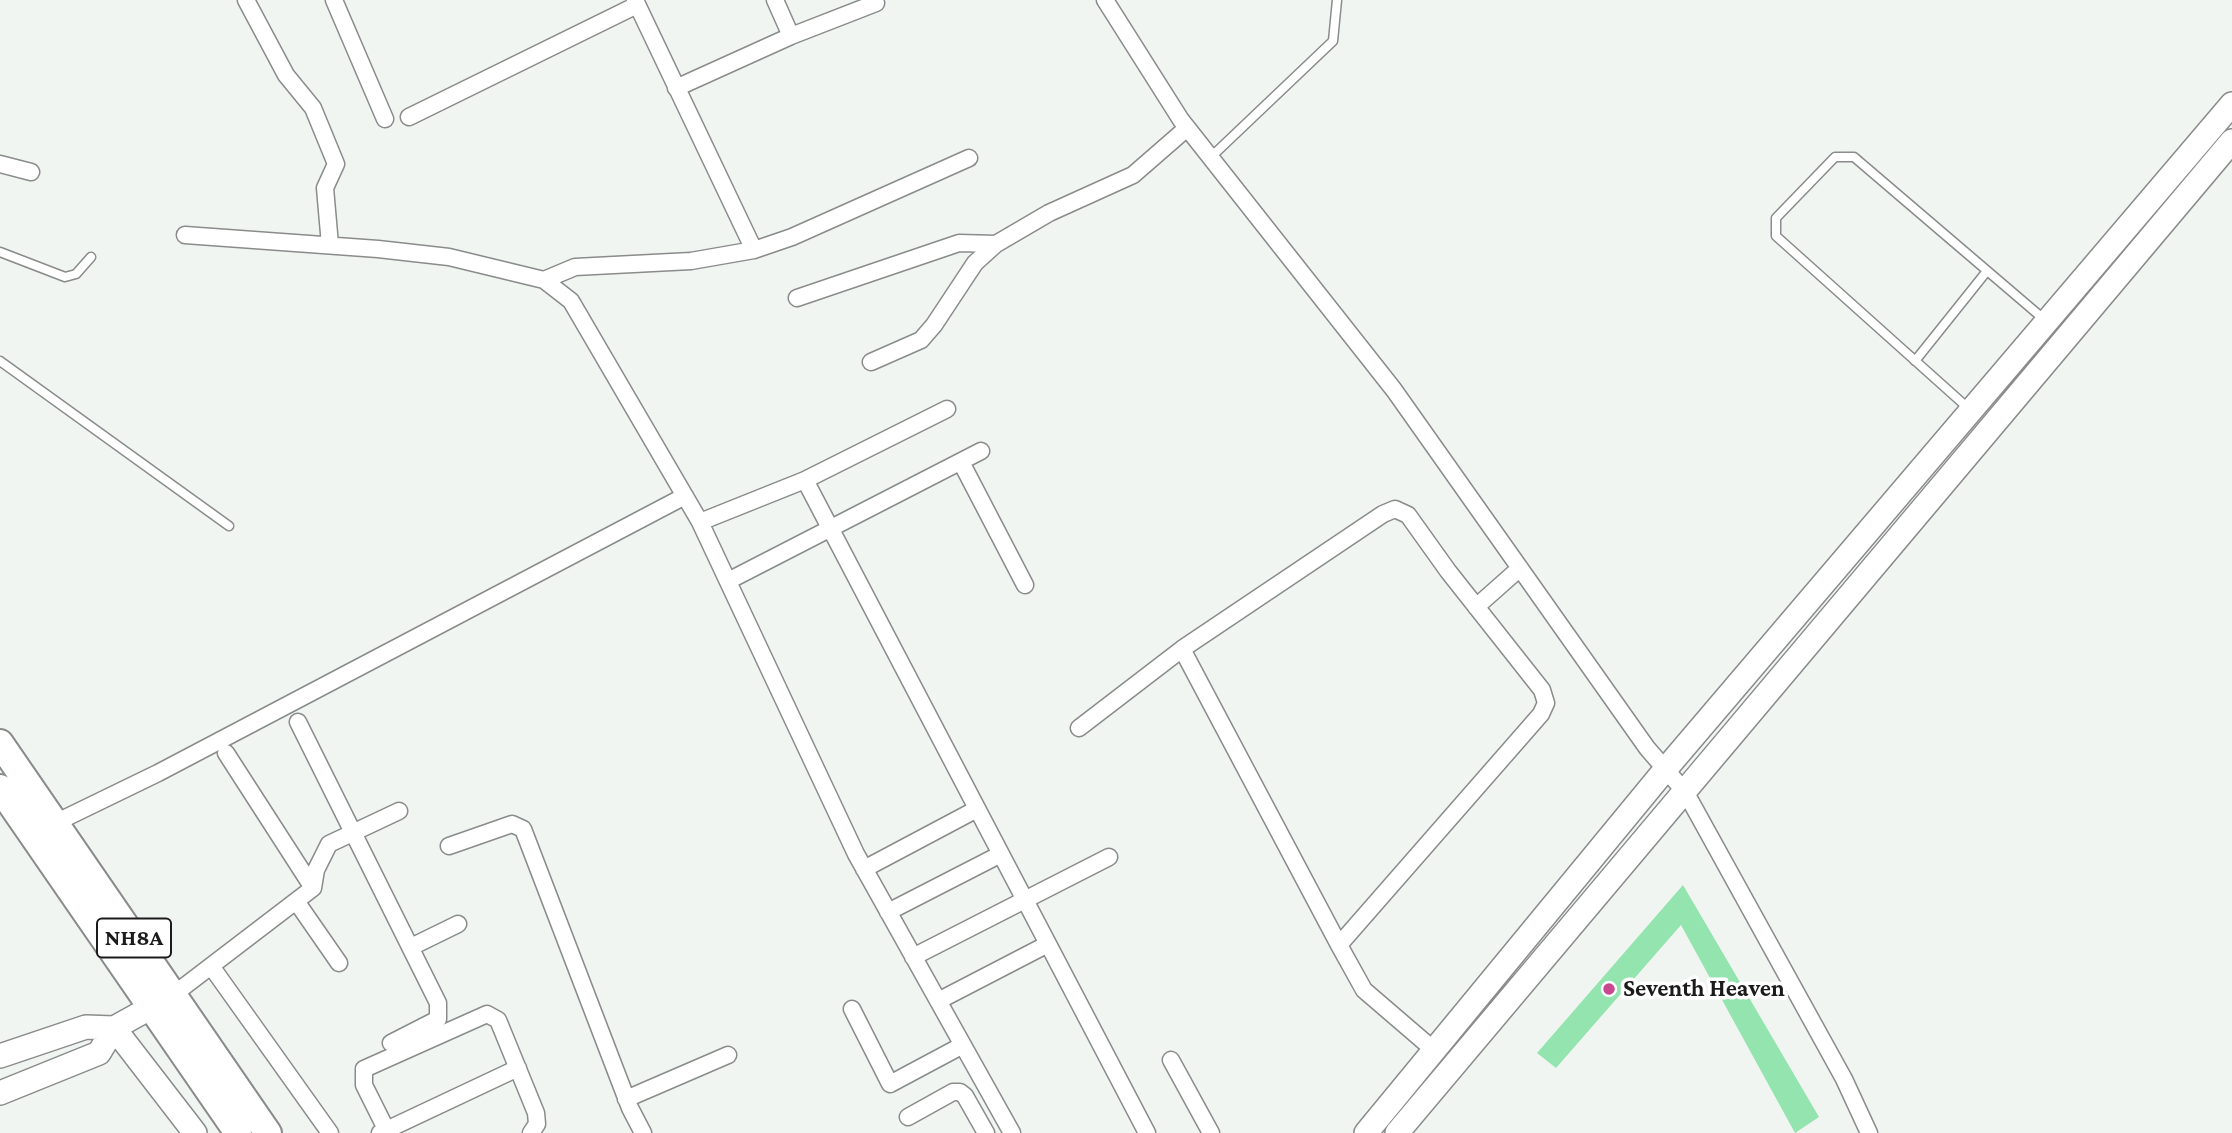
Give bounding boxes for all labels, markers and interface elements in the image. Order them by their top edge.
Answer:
road number: NH8A [97,918,171,958]
place label: Seventh Heaven [1623,975,1785,1003]
marker: Seventh Heaven [1601,981,1617,997]

